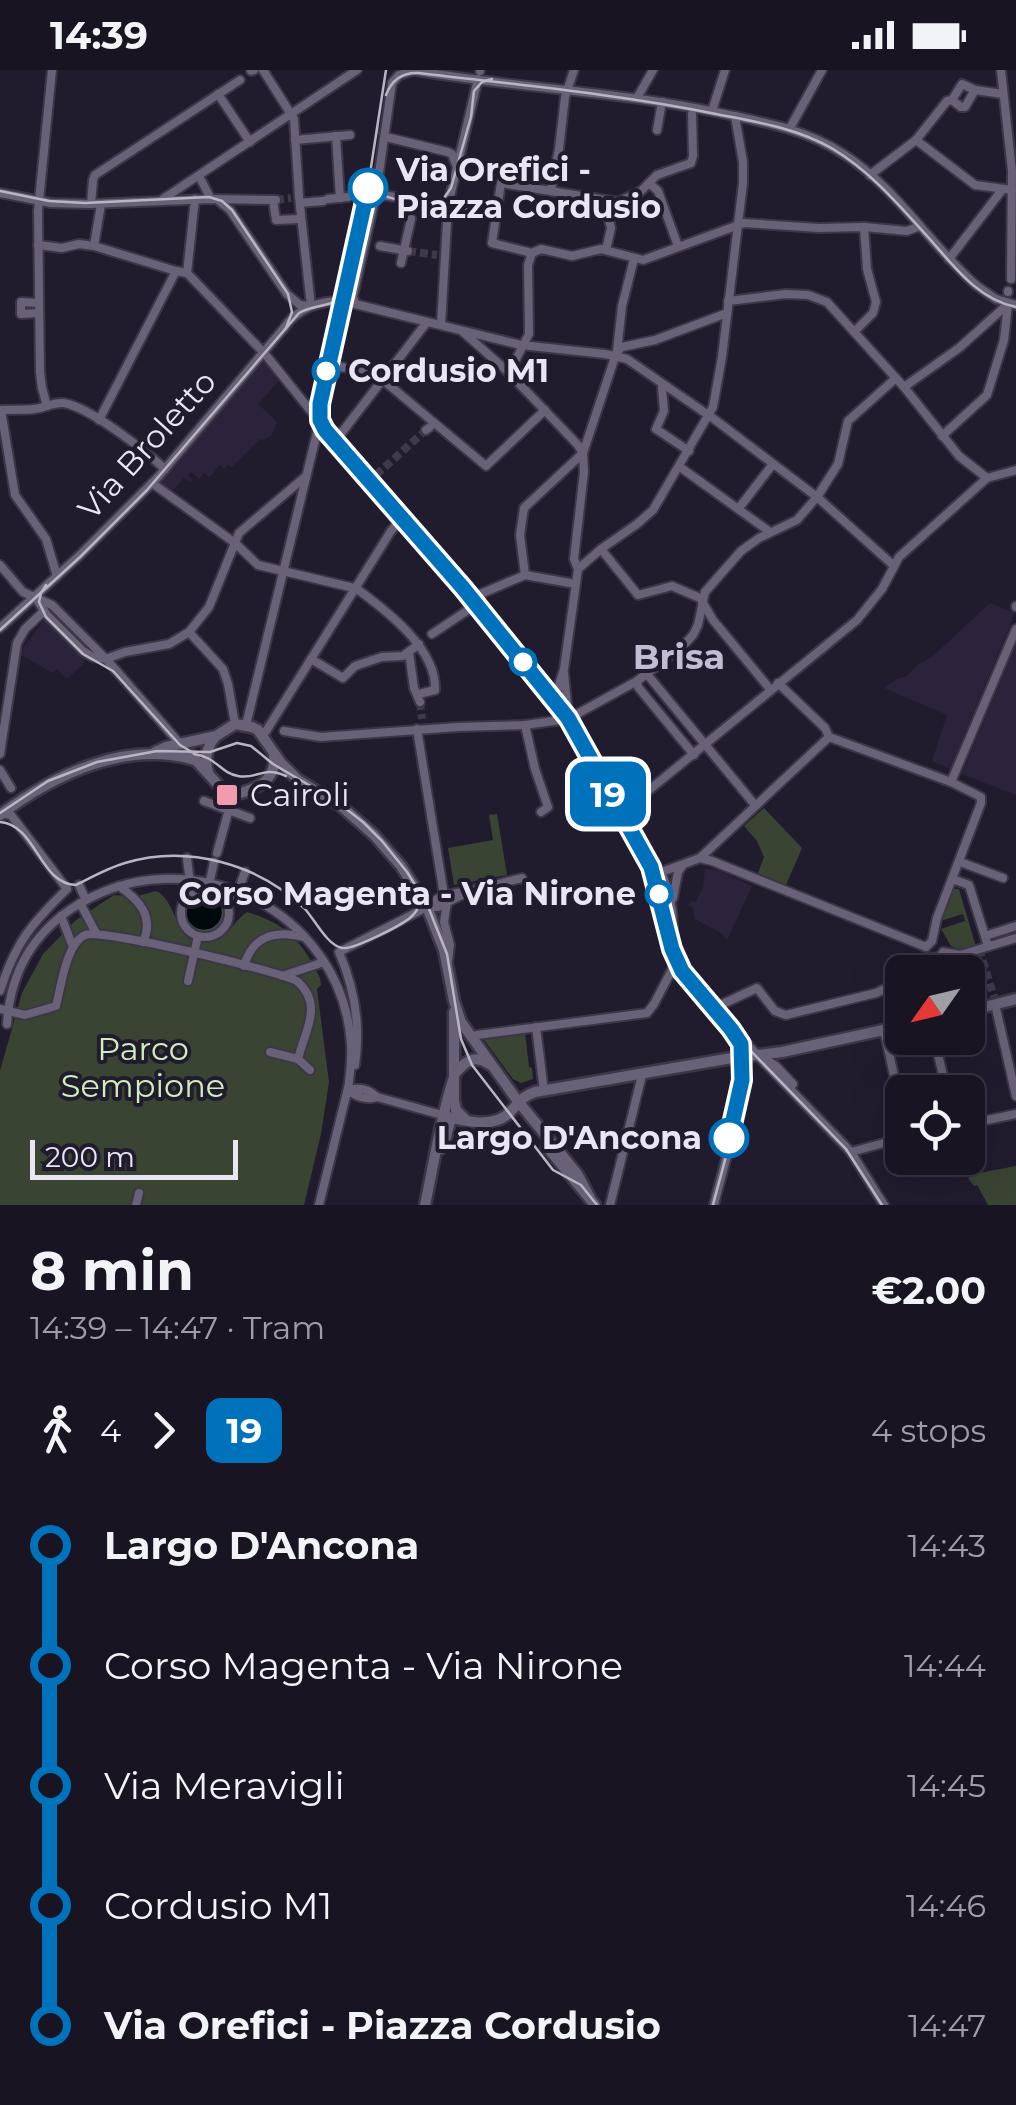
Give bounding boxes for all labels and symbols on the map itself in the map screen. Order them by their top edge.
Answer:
place label: Via Orefici - Piazza Cordusio [395,150,661,226]
marker: Via Orefici - Piazza Cordusio [349,169,387,207]
place label: Cordusio M1 [348,351,549,390]
marker: Cordusio M1 [313,358,339,384]
street label: Via Broletto [70,362,224,527]
district label: Brisa [633,635,725,678]
unlabelled marker [510,649,536,675]
line badge: 19 [563,762,653,826]
place label: Cairoli [250,775,350,814]
marker: Cairoli [214,782,240,808]
place label: Corso Magenta - Via Nirone [178,874,636,913]
marker: Corso Magenta - Via Nirone [646,881,672,907]
north arrow [885,955,985,1055]
park label: Parco Sempione [61,1029,225,1105]
place label: Largo D'Ancona [437,1118,702,1157]
marker: Largo D'Ancona [710,1119,748,1157]
scale bar [30,1135,238,1180]

